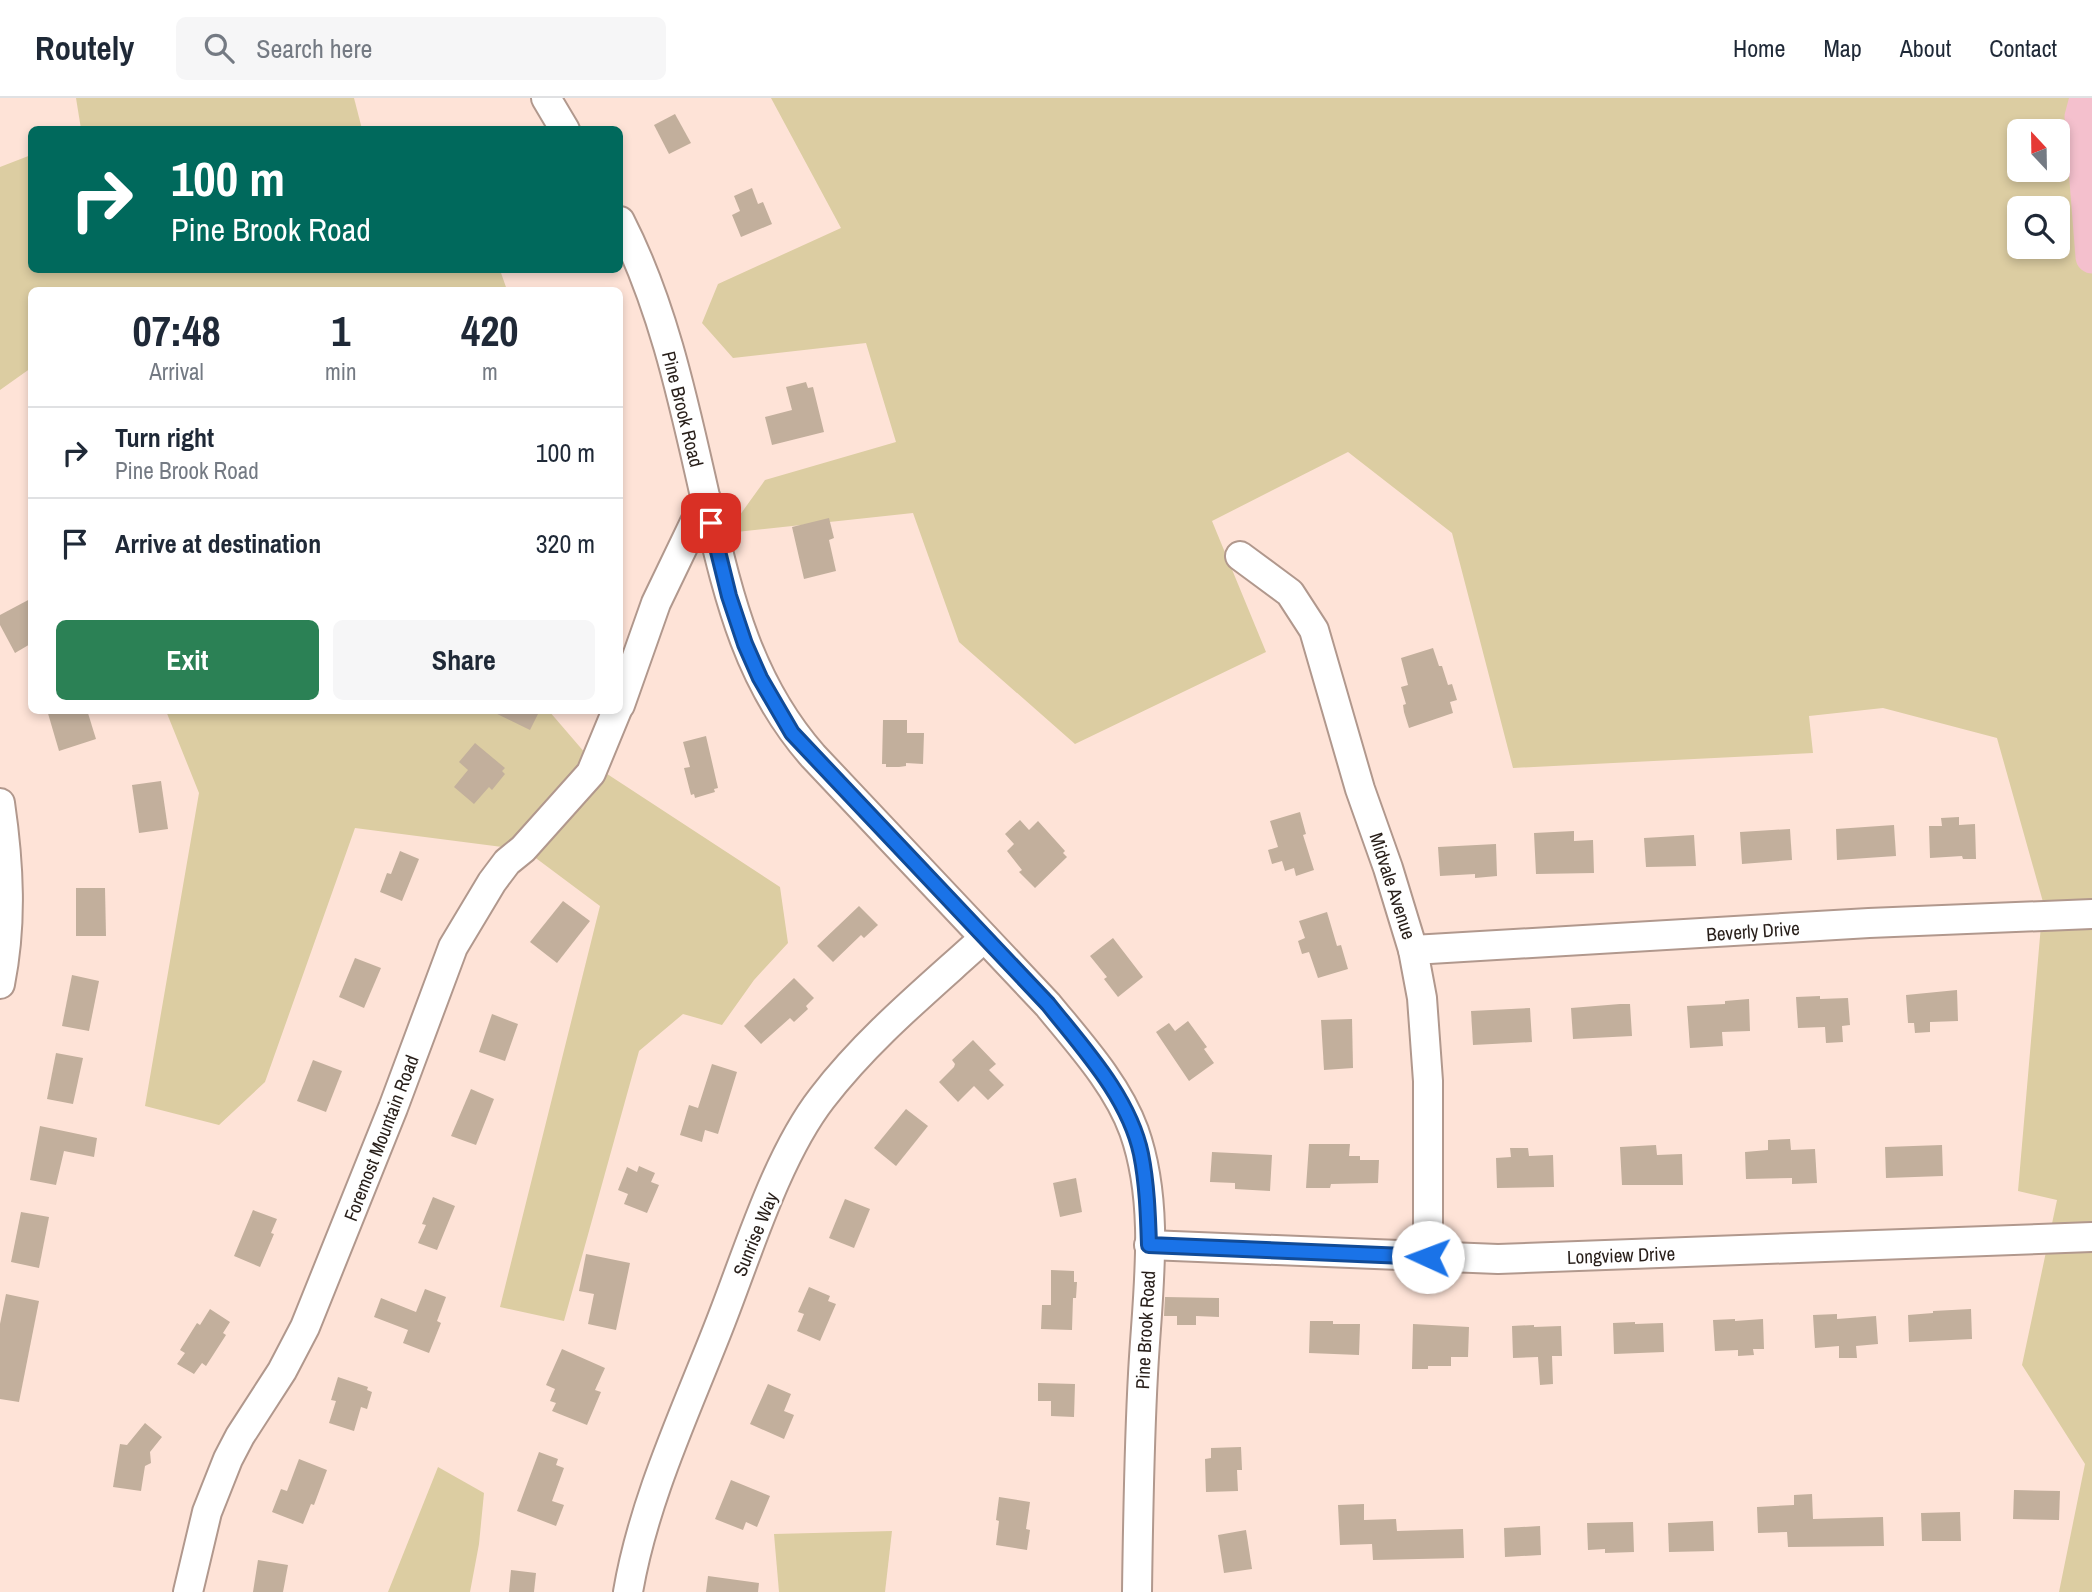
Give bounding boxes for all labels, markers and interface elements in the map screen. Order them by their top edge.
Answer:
search box [176,17,666,80]
text: Routely [35,26,134,70]
icon: search [200,29,238,67]
text: Search here [256,31,372,66]
text: Home [1733,32,1785,64]
text: Map [1823,32,1862,64]
text: About [1900,32,1951,64]
text: Contact [1989,32,2057,64]
north arrow [2007,119,2070,182]
map controls [2007,119,2070,259]
text: 100 m [171,145,285,211]
icon: right [56,154,147,245]
button: search [2007,196,2070,259]
text: Pine Brook Road [171,208,371,251]
text: 07:48 [133,303,221,359]
text: 1 [331,303,350,359]
text: 420 [461,303,519,359]
street label: Pine Brook Road [656,348,710,470]
text: Arrival [149,356,204,387]
text: min [325,356,357,387]
text: m [482,356,498,387]
text: Turn right [115,420,214,455]
icon: right [56,434,94,472]
text: 100 m [536,435,595,470]
text: Pine Brook Road [115,455,259,486]
pin [681,493,741,553]
icon: arrive [692,504,730,542]
icon: arrive [56,525,94,563]
text: Arrive at destination [115,526,321,561]
text: 320 m [536,526,595,561]
button: Exit [56,620,319,700]
button: Share [333,620,595,700]
street label: Midvale Avenue [1364,829,1422,943]
street label: Beverly Drive [1705,915,1801,947]
street label: Foremost Mountain Road [337,1051,425,1225]
street label: Sunrise Way [726,1188,784,1280]
position arrow [1391,1220,1465,1294]
street label: Longview Drive [1566,1240,1676,1270]
street label: Pine Brook Road [1129,1270,1161,1390]

